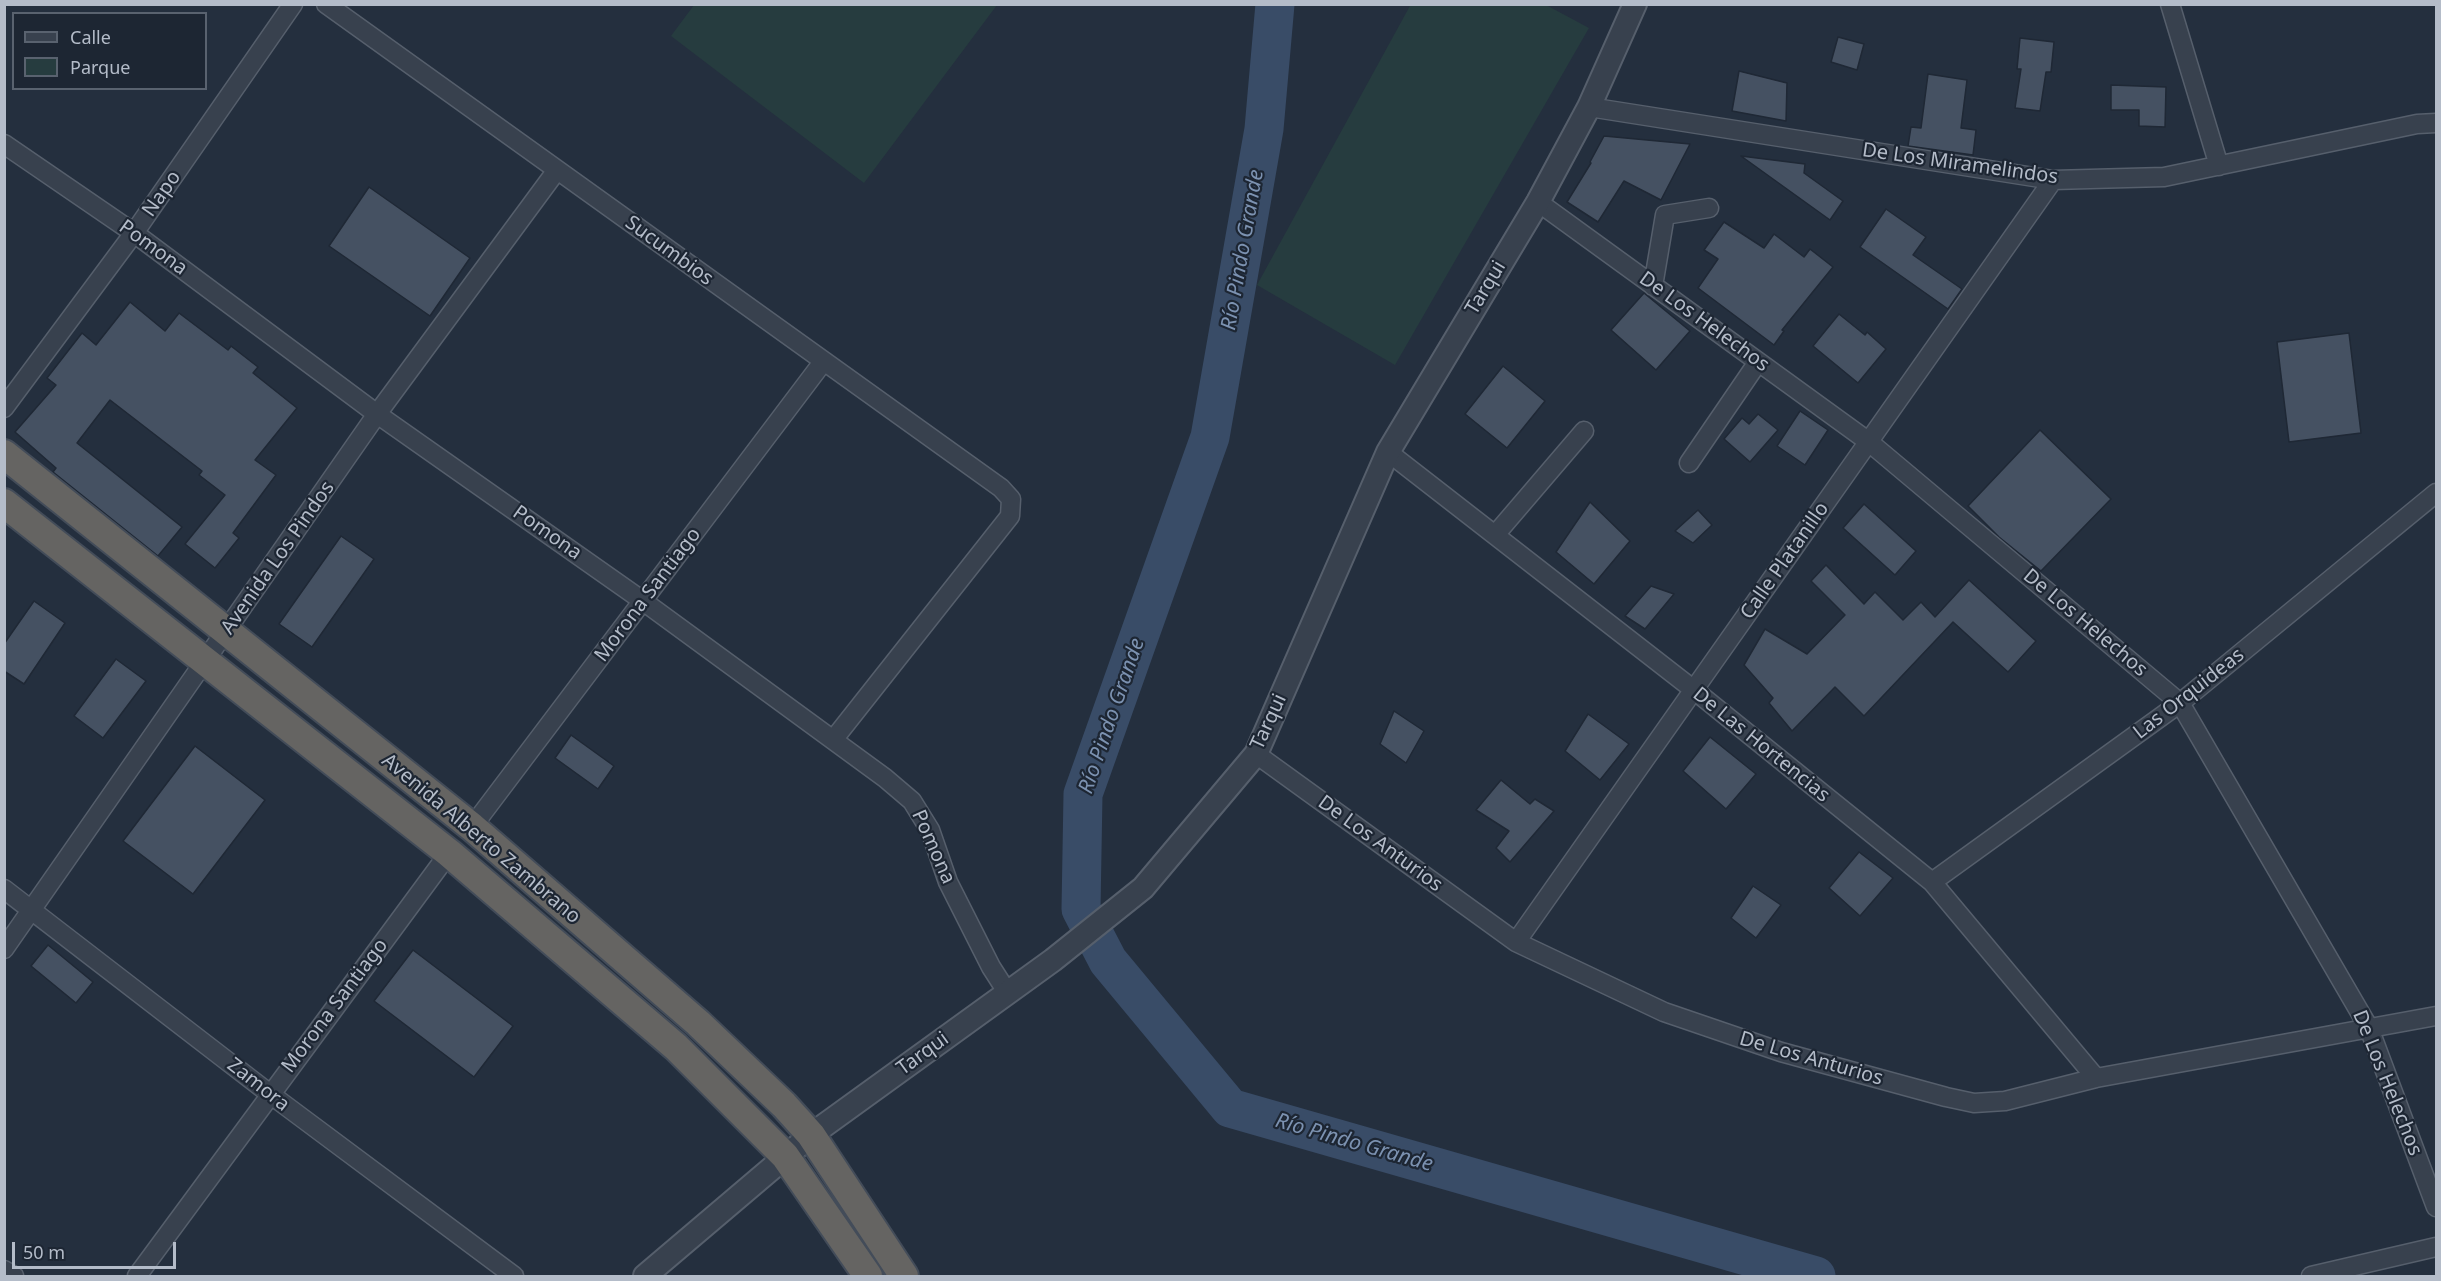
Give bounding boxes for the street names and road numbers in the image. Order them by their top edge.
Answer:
street label: De Los Miramelindos [1861,138,2059,190]
street label: Napo [138,166,186,222]
street label: Sucumbios [620,211,718,291]
street label: Pomona [114,215,192,281]
street label: Tarqui [1461,257,1511,319]
street label: De Los Helechos [1634,267,1774,377]
street label: Avenida Los Pindos [216,477,340,639]
street label: Calle Platanillo [1736,498,1834,624]
street label: Pomona [508,501,586,565]
street label: Morona Santiago [590,523,706,667]
street label: De Los Helechos [2018,564,2152,682]
street label: Las Orquideas [2129,643,2249,745]
street label: De Las Hortencias [1688,682,1834,808]
street label: Tarqui [1246,690,1292,754]
street label: Avenida Alberto Zambrano [377,749,585,929]
street label: De Los Anturios [1313,791,1447,897]
street label: Pomona [906,806,960,888]
street label: Morona Santiago [277,934,393,1078]
street label: De Los Helechos [2347,1007,2427,1159]
street label: Tarqui [892,1027,954,1081]
street label: De Los Anturios [1736,1027,1886,1091]
street label: Zamora [222,1053,294,1117]

